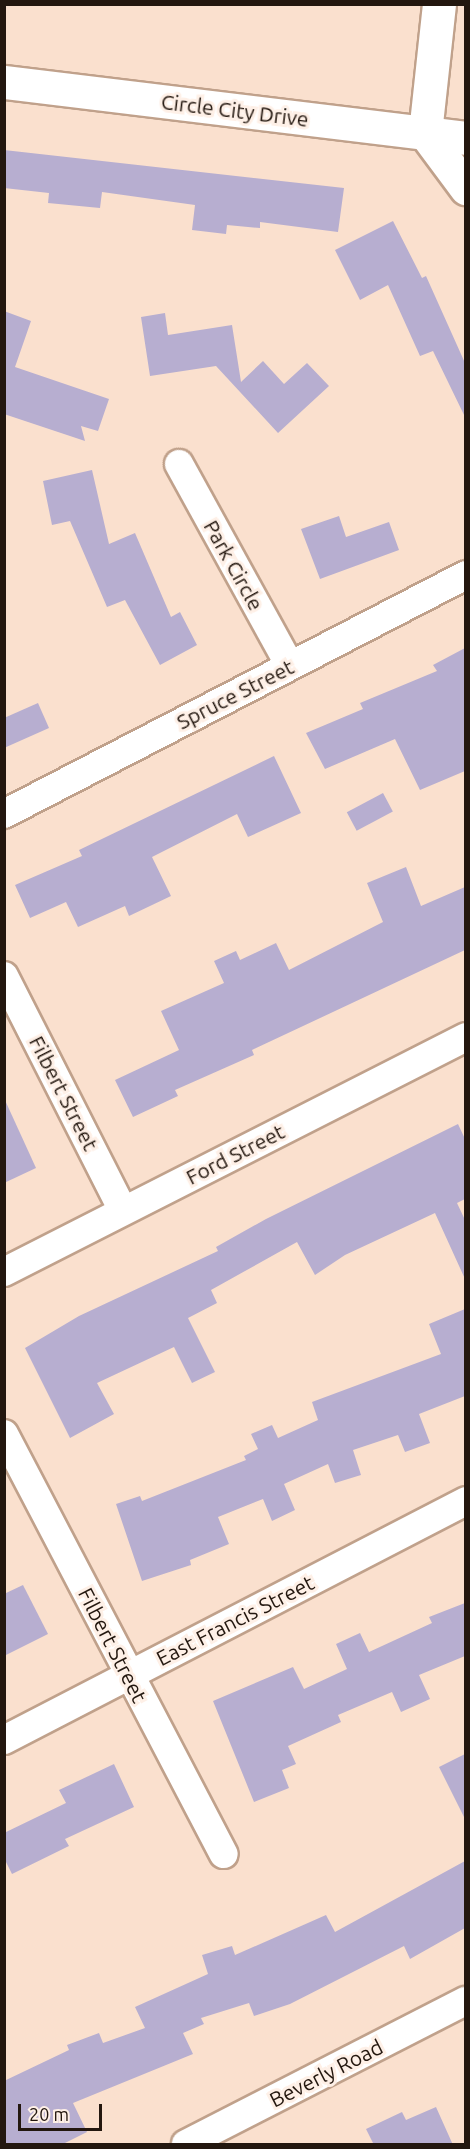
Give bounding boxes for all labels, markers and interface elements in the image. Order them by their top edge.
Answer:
street label: Circle City Drive [160,88,310,132]
street label: Park Circle [199,515,269,615]
street label: Spruce Street [172,654,298,734]
street label: Filbert Street [24,1032,104,1154]
street label: Ford Street [182,1118,288,1190]
street label: East Francis Street [152,1569,318,1671]
street label: Filbert Street [73,1584,153,1706]
street label: Beverly Road [265,2034,387,2112]
scale bar [21,2092,105,2130]
text: 20 m [29,2104,69,2124]

